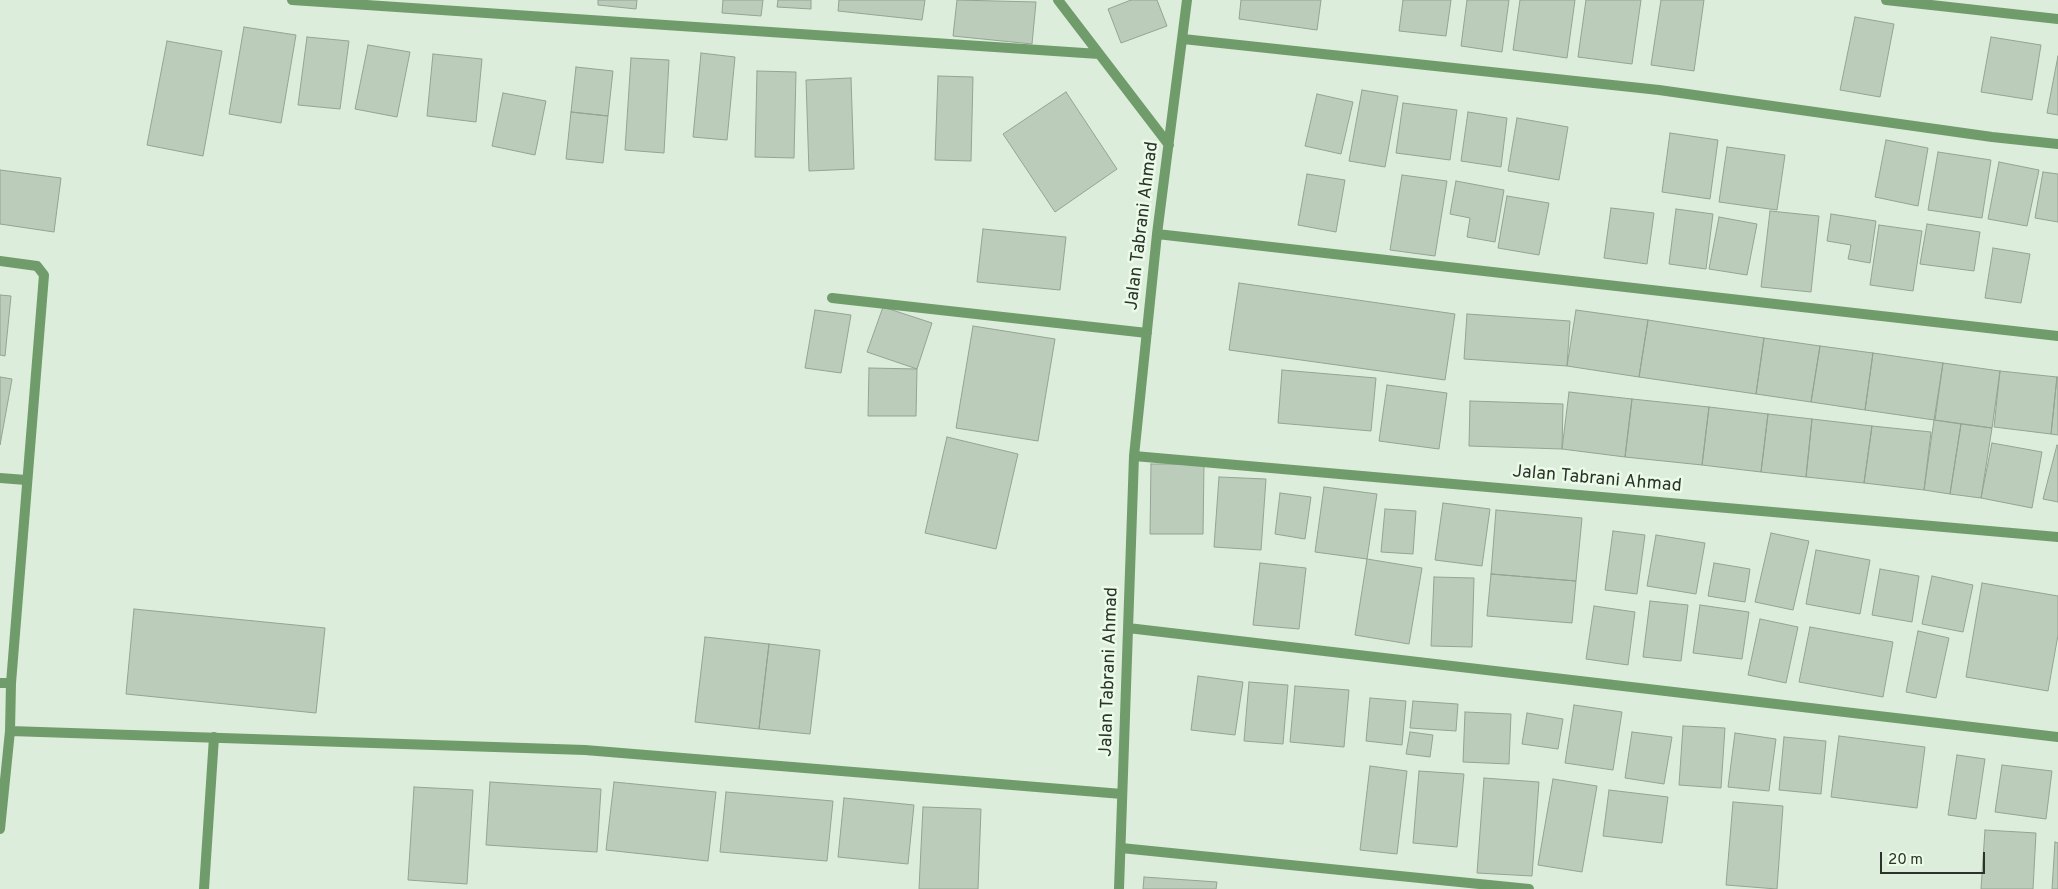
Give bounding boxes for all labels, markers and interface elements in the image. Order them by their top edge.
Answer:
street label: Jalan Tabrani Ahmad [1122,140,1164,312]
street label: Jalan Tabrani Ahmad [1511,462,1683,498]
street label: Jalan Tabrani Ahmad [1096,587,1124,757]
scale bar [1883,842,1988,874]
text: 20 m [1888,851,1923,870]

